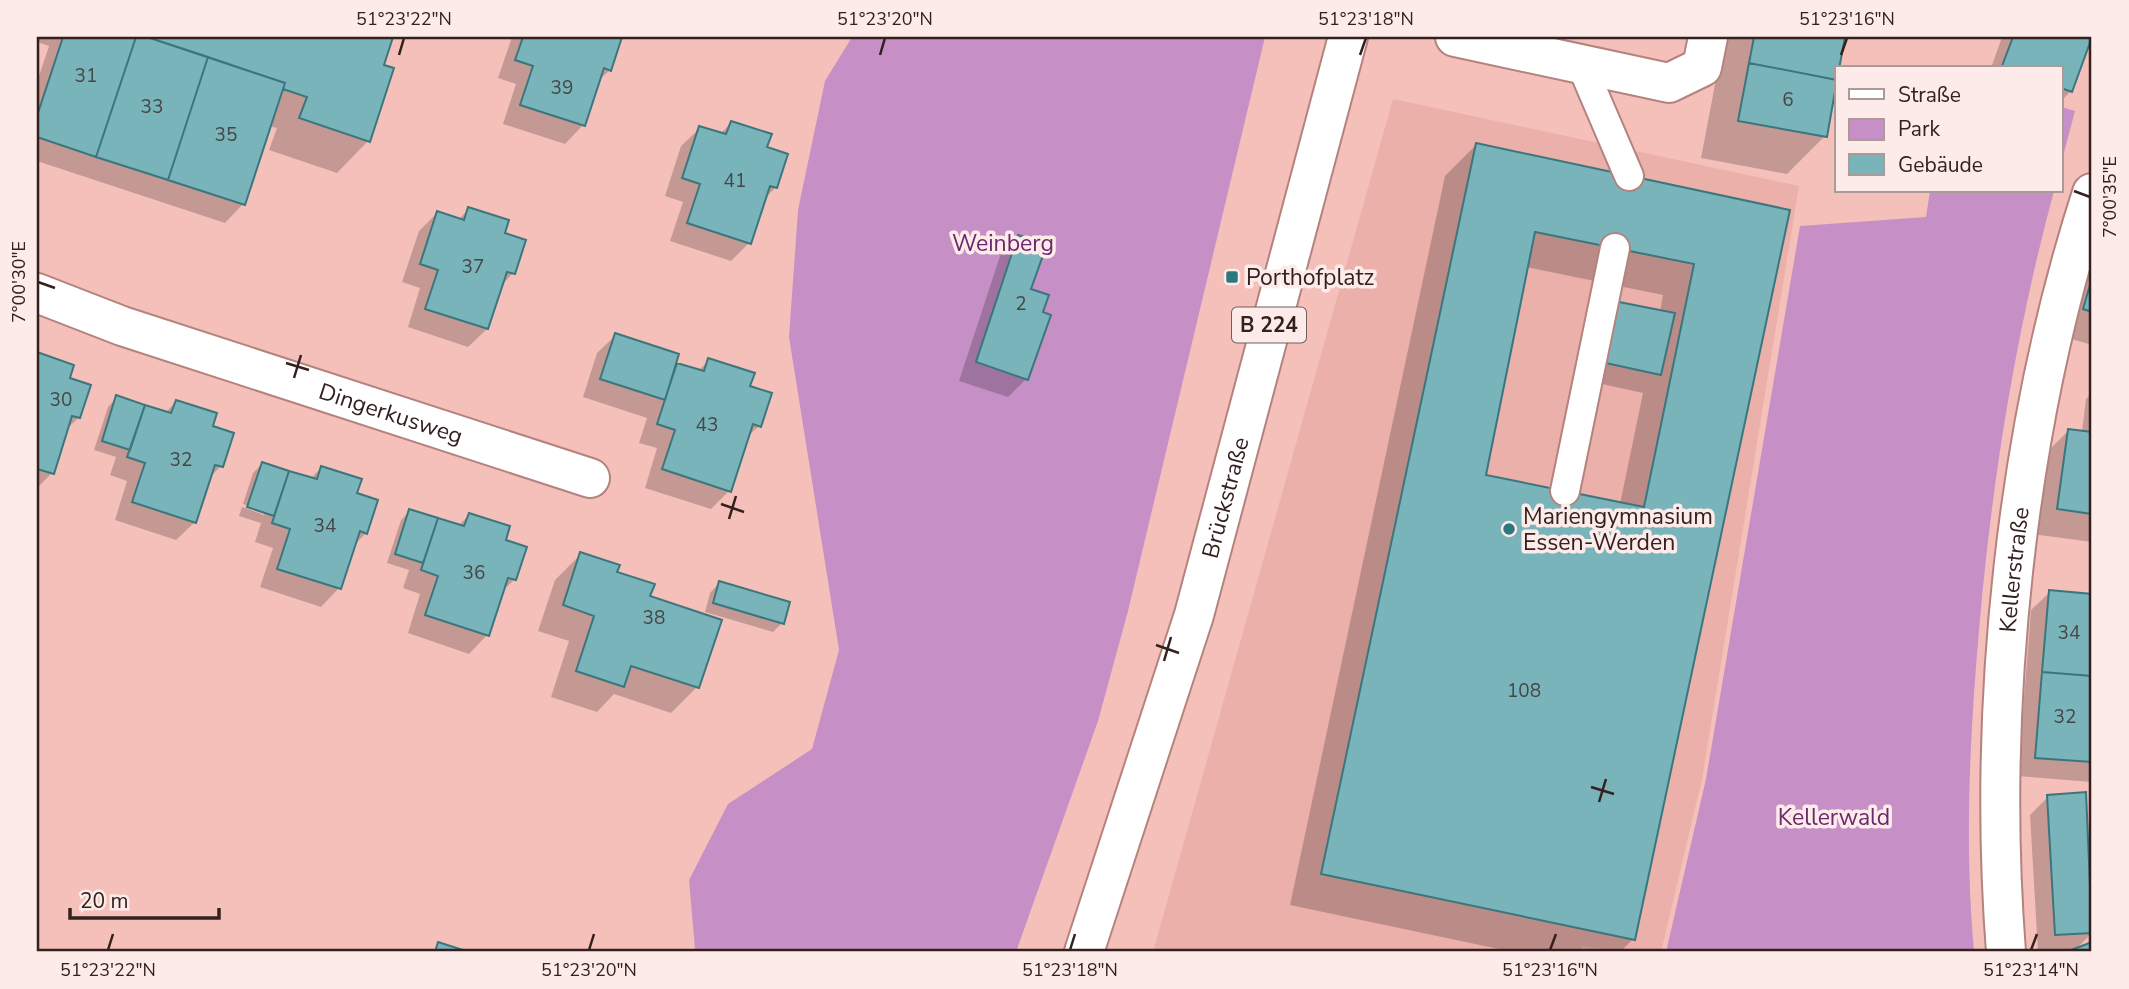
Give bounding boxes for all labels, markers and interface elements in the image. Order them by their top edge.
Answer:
text: 51°23'22"N [356,7,452,31]
text: 51°23'20"N [837,7,933,31]
text: 51°23'18"N [1318,7,1414,31]
text: 51°23'16"N [1799,7,1895,31]
house number: 31 [75,63,97,89]
legend [1835,66,2062,192]
house number: 39 [551,75,573,101]
text: Straße [1898,81,1961,109]
house number: 6 [1782,87,1794,113]
house number: 33 [141,94,163,120]
text: Park [1898,115,1940,143]
house number: 35 [215,122,237,148]
text: Gebäude [1898,151,1983,179]
text: 7°00'35"E [2098,156,2122,238]
house number: 41 [724,168,746,194]
park label: Weinberg [952,228,1054,259]
text: 7°00'30"E [7,241,31,323]
house number: 37 [462,254,484,280]
place label: Porthofplatz [1246,262,1374,293]
marker: Porthofplatz [1224,269,1240,285]
house number: 2 [1015,291,1027,317]
road number: B 224 [1232,308,1306,342]
street label: Dingerkusweg [315,376,467,451]
house number: 30 [50,387,72,413]
house number: 43 [696,412,718,438]
street label: Brückstraße [1194,433,1256,562]
house number: 32 [170,447,192,473]
place label: Mariengymnasium Essen-Werden [1523,501,1713,558]
street label: Kellerstraße [1992,505,2036,634]
house number: 34 [314,513,336,539]
marker: Mariengymnasium Essen-Werden [1501,521,1517,537]
house number: 36 [463,560,485,586]
house number: 38 [643,605,665,631]
house number: 34 [2058,620,2080,646]
house number: 108 [1507,678,1541,704]
house number: 32 [2054,704,2076,730]
park label: Kellerwald [1778,802,1890,833]
scale bar [70,877,219,921]
text: 20 m [80,887,129,915]
text: 51°23'22"N [60,958,156,982]
text: 51°23'20"N [541,958,637,982]
text: 51°23'18"N [1022,958,1118,982]
text: 51°23'16"N [1502,958,1598,982]
text: 51°23'14"N [1983,958,2079,982]

